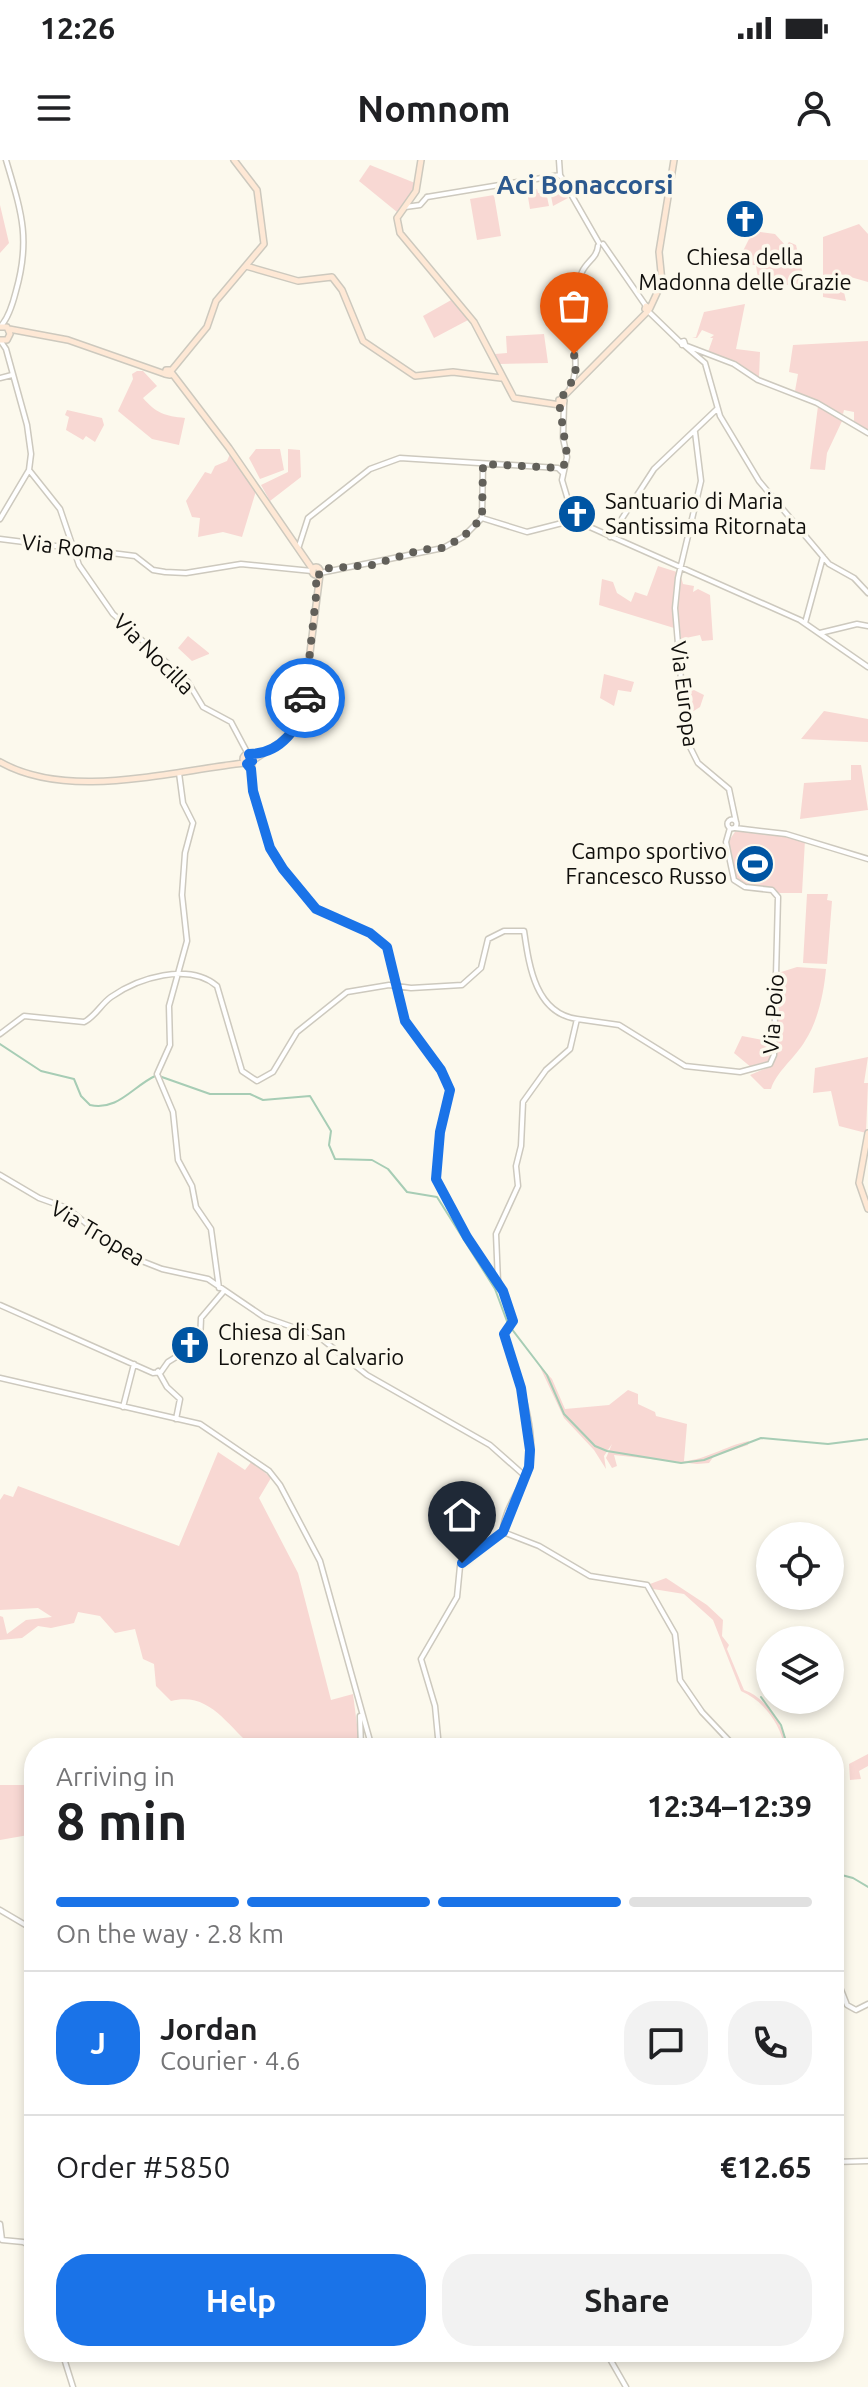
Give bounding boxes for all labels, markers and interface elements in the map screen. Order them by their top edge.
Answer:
text: 12:26 [40,11,115,45]
icon: menu [32,86,76,130]
icon: person [792,86,836,130]
text: Nomnom [357,88,511,129]
district label: Aci Bonaccorsi [497,170,673,199]
church icon: Chiesa della Madonna delle Grazie [724,198,766,240]
place label: Chiesa della Madonna delle Grazie [638,244,852,294]
pin [540,272,608,354]
icon: bag [552,284,596,328]
place label: Santuario di Maria Santissima Ritornata [605,488,807,538]
church icon: Santuario di Maria Santissima Ritornata [556,493,598,535]
street label: Via Roma [20,528,116,565]
street label: Via Nocilla [109,608,200,699]
street label: Via Europa [667,640,704,748]
courier [265,658,345,738]
icon: car [283,676,327,720]
place label: Campo sportivo Francesco Russo [565,838,727,888]
sports icon: Campo sportivo Francesco Russo [734,843,776,885]
street label: Via Poio [757,973,788,1055]
street label: Via Tropea [47,1195,150,1270]
place label: Chiesa di San Lorenzo al Calvario [218,1319,404,1369]
church icon: Chiesa di San Lorenzo al Calvario [169,1324,211,1366]
pin [428,1481,496,1563]
icon: home [440,1493,484,1537]
map controls [756,1522,844,1714]
button: locate [756,1522,844,1610]
button: layers [756,1626,844,1714]
text: Arriving in [56,1762,175,1791]
text: 12:34–12:39 [647,1789,812,1823]
text: 8 min [56,1792,187,1850]
text: On the way · 2.8 km [56,1919,284,1948]
button: chat [624,2001,708,2085]
button: phone [728,2001,812,2085]
text: Jordan [160,2012,258,2046]
text: J [90,2026,106,2060]
text: Courier · 4.6 [160,2046,300,2075]
text: Order #5850 [56,2150,230,2184]
text: €12.65 [720,2150,812,2184]
button: Help [56,2254,426,2346]
button: Share [442,2254,812,2346]

